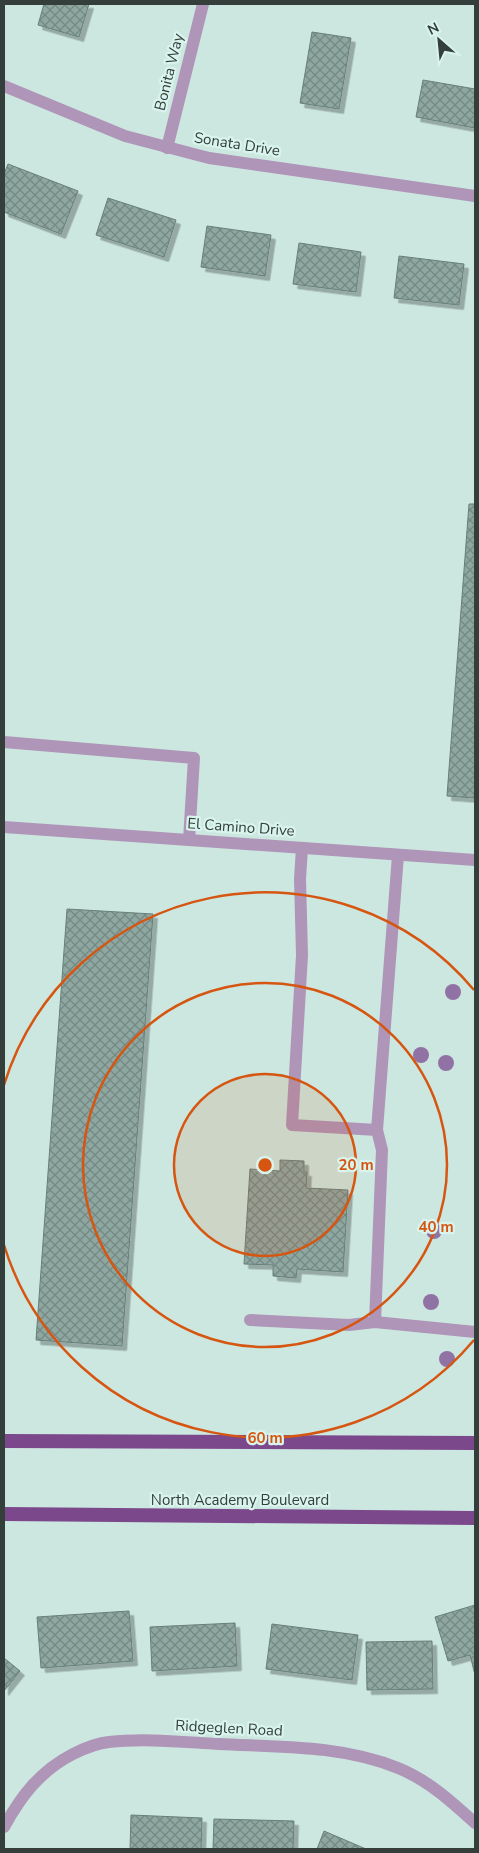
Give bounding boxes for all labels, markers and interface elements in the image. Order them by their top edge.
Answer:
north arrow [414,15,464,65]
text: N [424,18,442,40]
street label: Bonita Way [150,31,188,113]
street label: Sonata Drive [193,127,281,161]
street label: El Camino Drive [187,813,295,841]
text: 20 m [338,1155,374,1175]
centre of rings [256,1156,274,1174]
text: 40 m [418,1217,454,1237]
text: 60 m [247,1428,283,1448]
street label: North Academy Boulevard [151,1490,329,1510]
street label: Ridgeglen Road [175,1715,283,1741]

